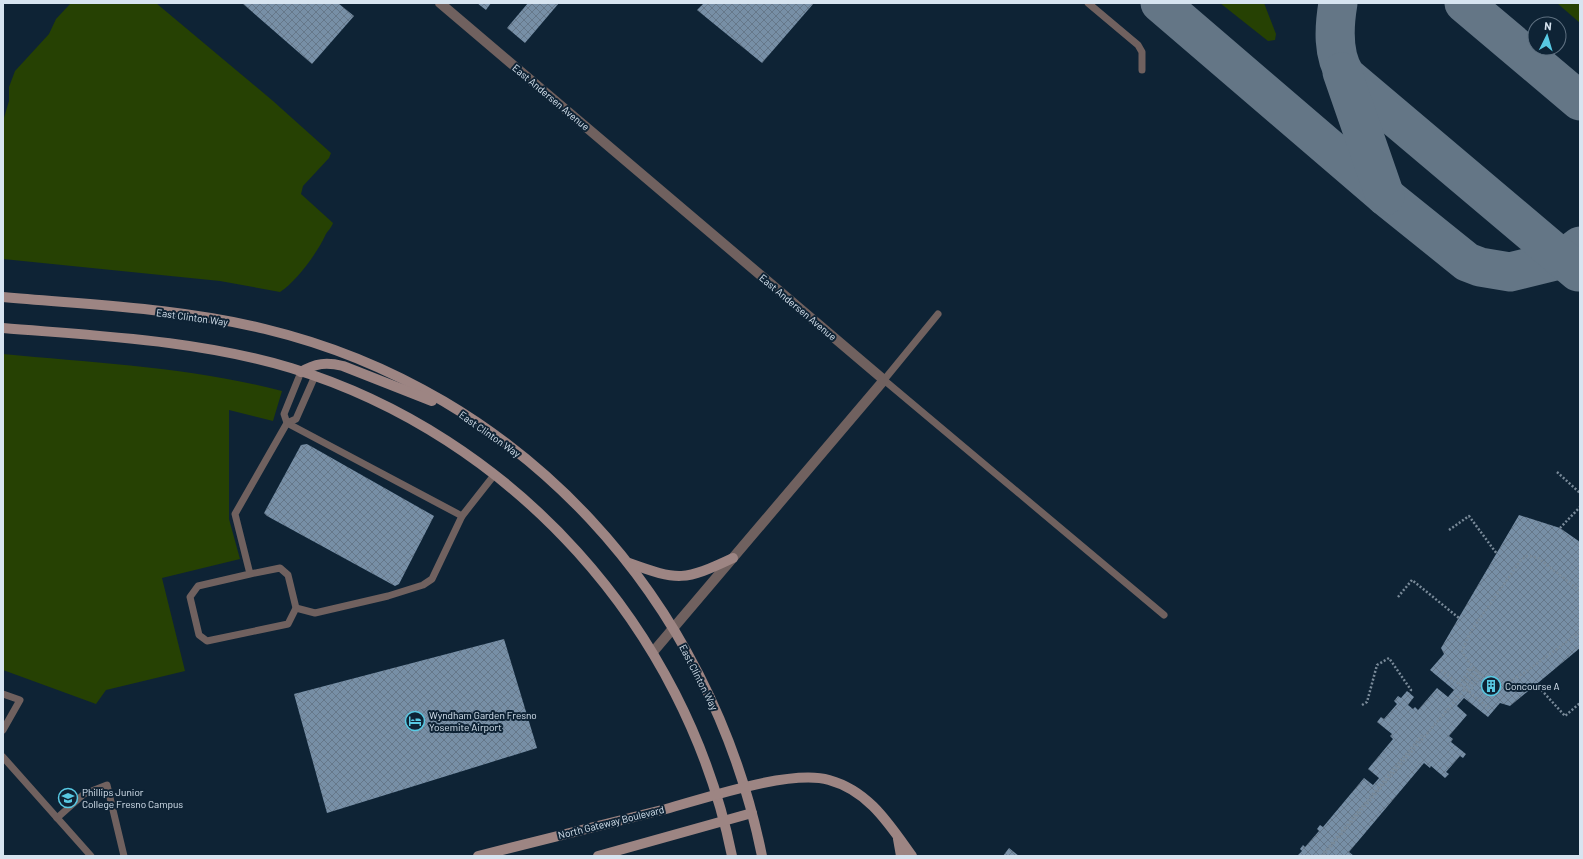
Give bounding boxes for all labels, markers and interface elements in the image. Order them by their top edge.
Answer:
north arrow [1527,16,1567,56]
text: N [1544,19,1552,32]
street label: East Andersen Avenue [510,61,592,133]
street label: East Andersen Avenue [757,271,839,343]
street label: East Clinton Way [155,306,229,328]
street label: East Clinton Way [457,408,523,460]
street label: East Clinton Way [677,642,721,712]
building icon: Concourse A [1480,675,1502,697]
place label: Concourse A [1505,680,1560,692]
place label: Wyndham Garden Fresno Yosemite Airport [429,709,537,733]
hotel icon: Wyndham Garden Fresno Yosemite Airport [404,710,426,732]
place label: Phillips Junior College Fresno Campus [82,786,183,810]
school or university icon: Phillips Junior College Fresno Campus [57,787,79,809]
street label: North Gateway Boulevard [557,803,665,841]

